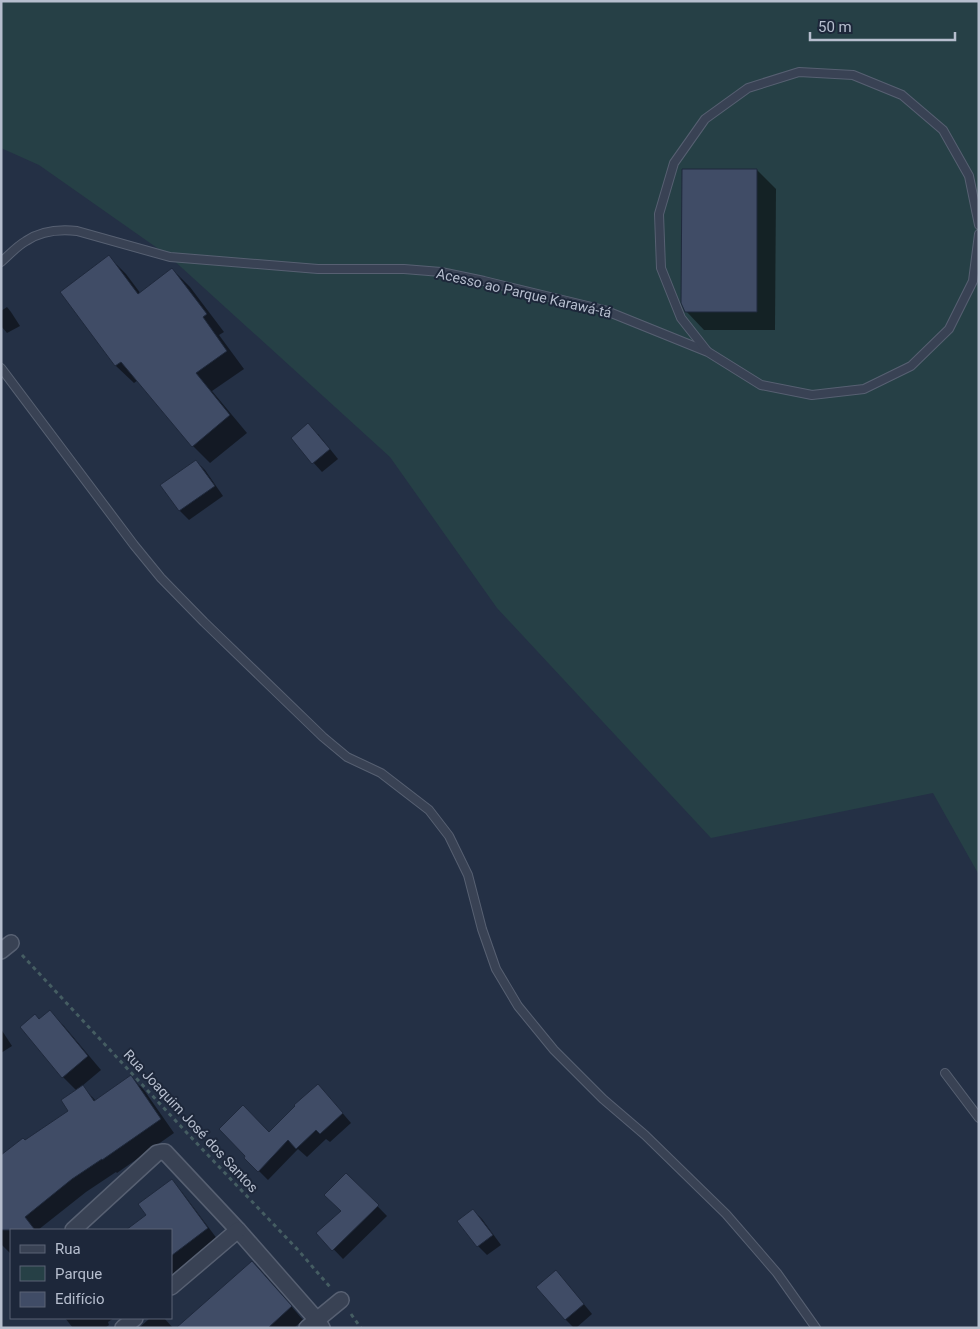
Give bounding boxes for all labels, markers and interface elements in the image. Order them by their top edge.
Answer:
scale bar [810,10,955,42]
text: 50 m [818,18,852,36]
street label: Acesso ao Parque Karawá-tá [435,265,613,321]
street label: Rua Joaquim José dos Santos [121,1046,261,1196]
legend [10,1229,172,1319]
text: Rua [55,1240,81,1258]
text: Parque [55,1265,102,1283]
text: Edifício [55,1290,104,1308]

